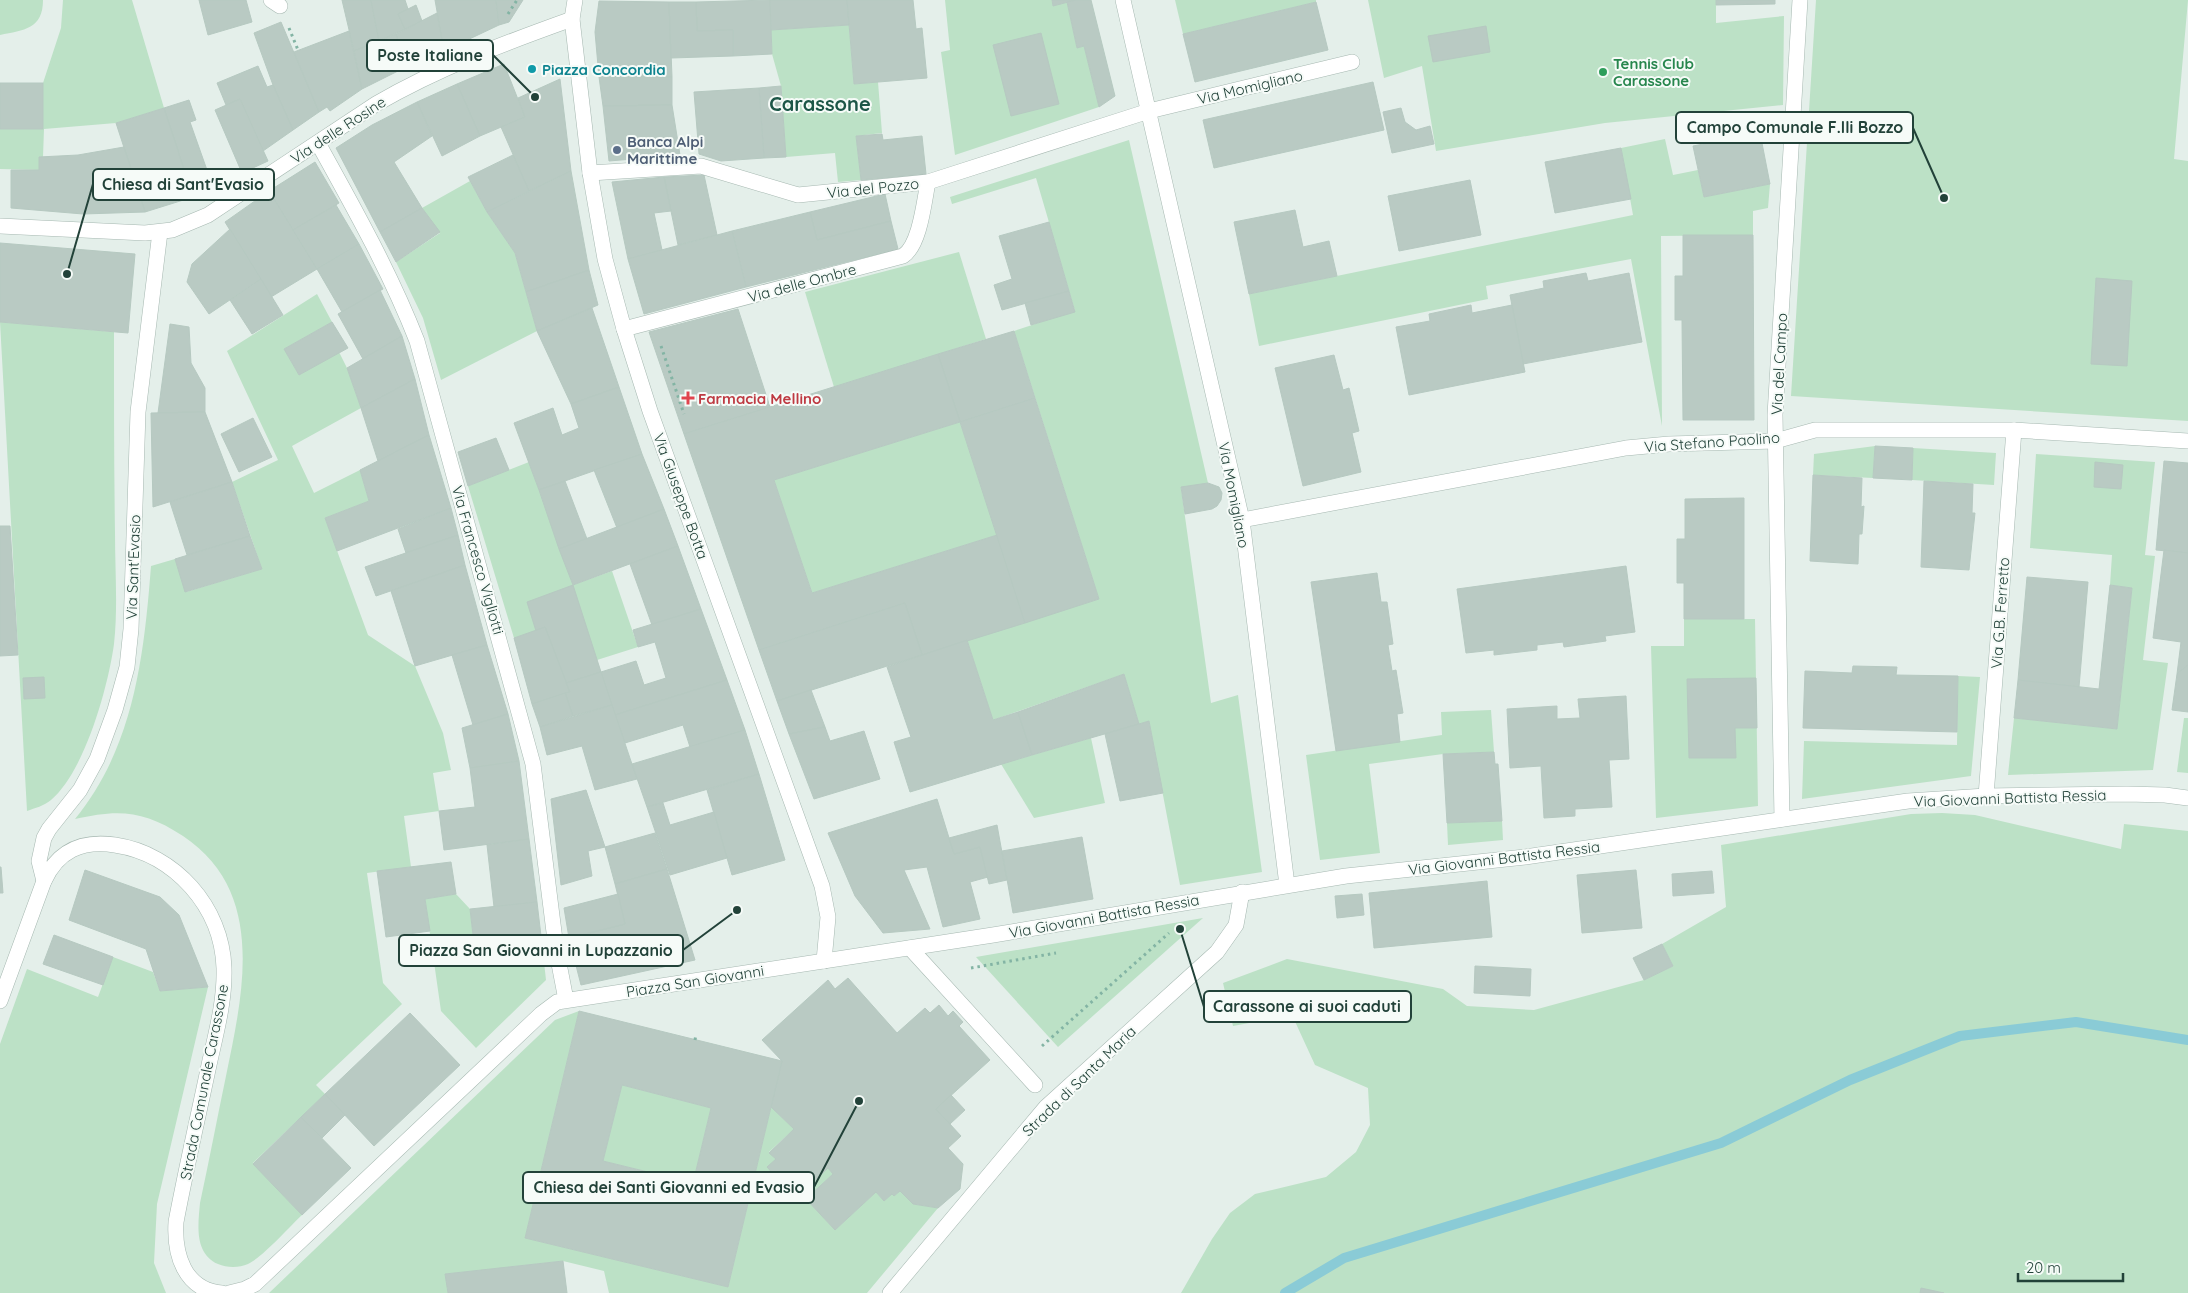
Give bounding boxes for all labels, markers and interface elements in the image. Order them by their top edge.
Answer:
callout: Poste Italiane [367,40,493,71]
text: Poste Italiane [377,45,483,65]
place label: Tennis Club Carassone [1613,54,1694,90]
place label: Piazza Concordia [542,60,666,79]
marker: Piazza Concordia [526,63,538,75]
street label: Via Momigliano [1195,66,1305,108]
marker: Tennis Club Carassone [1597,66,1609,78]
district label: Carassone [769,91,871,116]
street label: Via delle Rosine [287,92,389,168]
callout: Campo Comunale F.lli Bozzo [1676,112,1913,143]
text: Campo Comunale F.lli Bozzo [1687,117,1903,137]
place label: Banca Alpi Marittime [627,132,703,168]
marker: Banca Alpi Marittime [611,144,623,156]
callout: Chiesa di Sant'Evasio [93,169,274,200]
text: Chiesa di Sant'Evasio [102,174,264,194]
street label: Via del Pozzo [826,174,920,202]
street label: Via delle Ombre [746,259,858,307]
street label: Via del Campo [1767,312,1791,416]
place label: Farmacia Mellino [698,389,821,408]
marker: Farmacia Mellino [682,392,694,404]
street label: Via Stefano Paolino [1643,428,1781,456]
street label: Via Giuseppe Botta [649,430,713,562]
street label: Via Momigliano [1214,440,1254,550]
street label: Via Francesco Vigliotti [448,483,508,637]
street label: Via Sant'Evasio [122,514,144,620]
street label: Via G.B. Ferretto [1987,557,2013,669]
street label: Via Giovanni Battista Ressia [1913,785,2107,811]
street label: Via Giovanni Battista Ressia [1407,837,1601,879]
street label: Via Giovanni Battista Ressia [1007,890,1201,942]
callout: Piazza San Giovanni in Lupazzanio [399,935,683,966]
text: Piazza San Giovanni in Lupazzanio [409,940,673,960]
street label: Piazza San Giovanni [625,961,765,1001]
street label: Strada Comunale Carassone [176,983,232,1181]
callout: Carassone ai suoi caduti [1204,991,1411,1022]
text: Carassone ai suoi caduti [1213,996,1401,1016]
street label: Strada di Santa Maria [1018,1022,1140,1140]
callout: Chiesa dei Santi Giovanni ed Evasio [523,1172,814,1203]
text: Chiesa dei Santi Giovanni ed Evasio [533,1177,805,1197]
scale bar [2018,1250,2123,1282]
text: 20 m [2026,1258,2061,1277]

